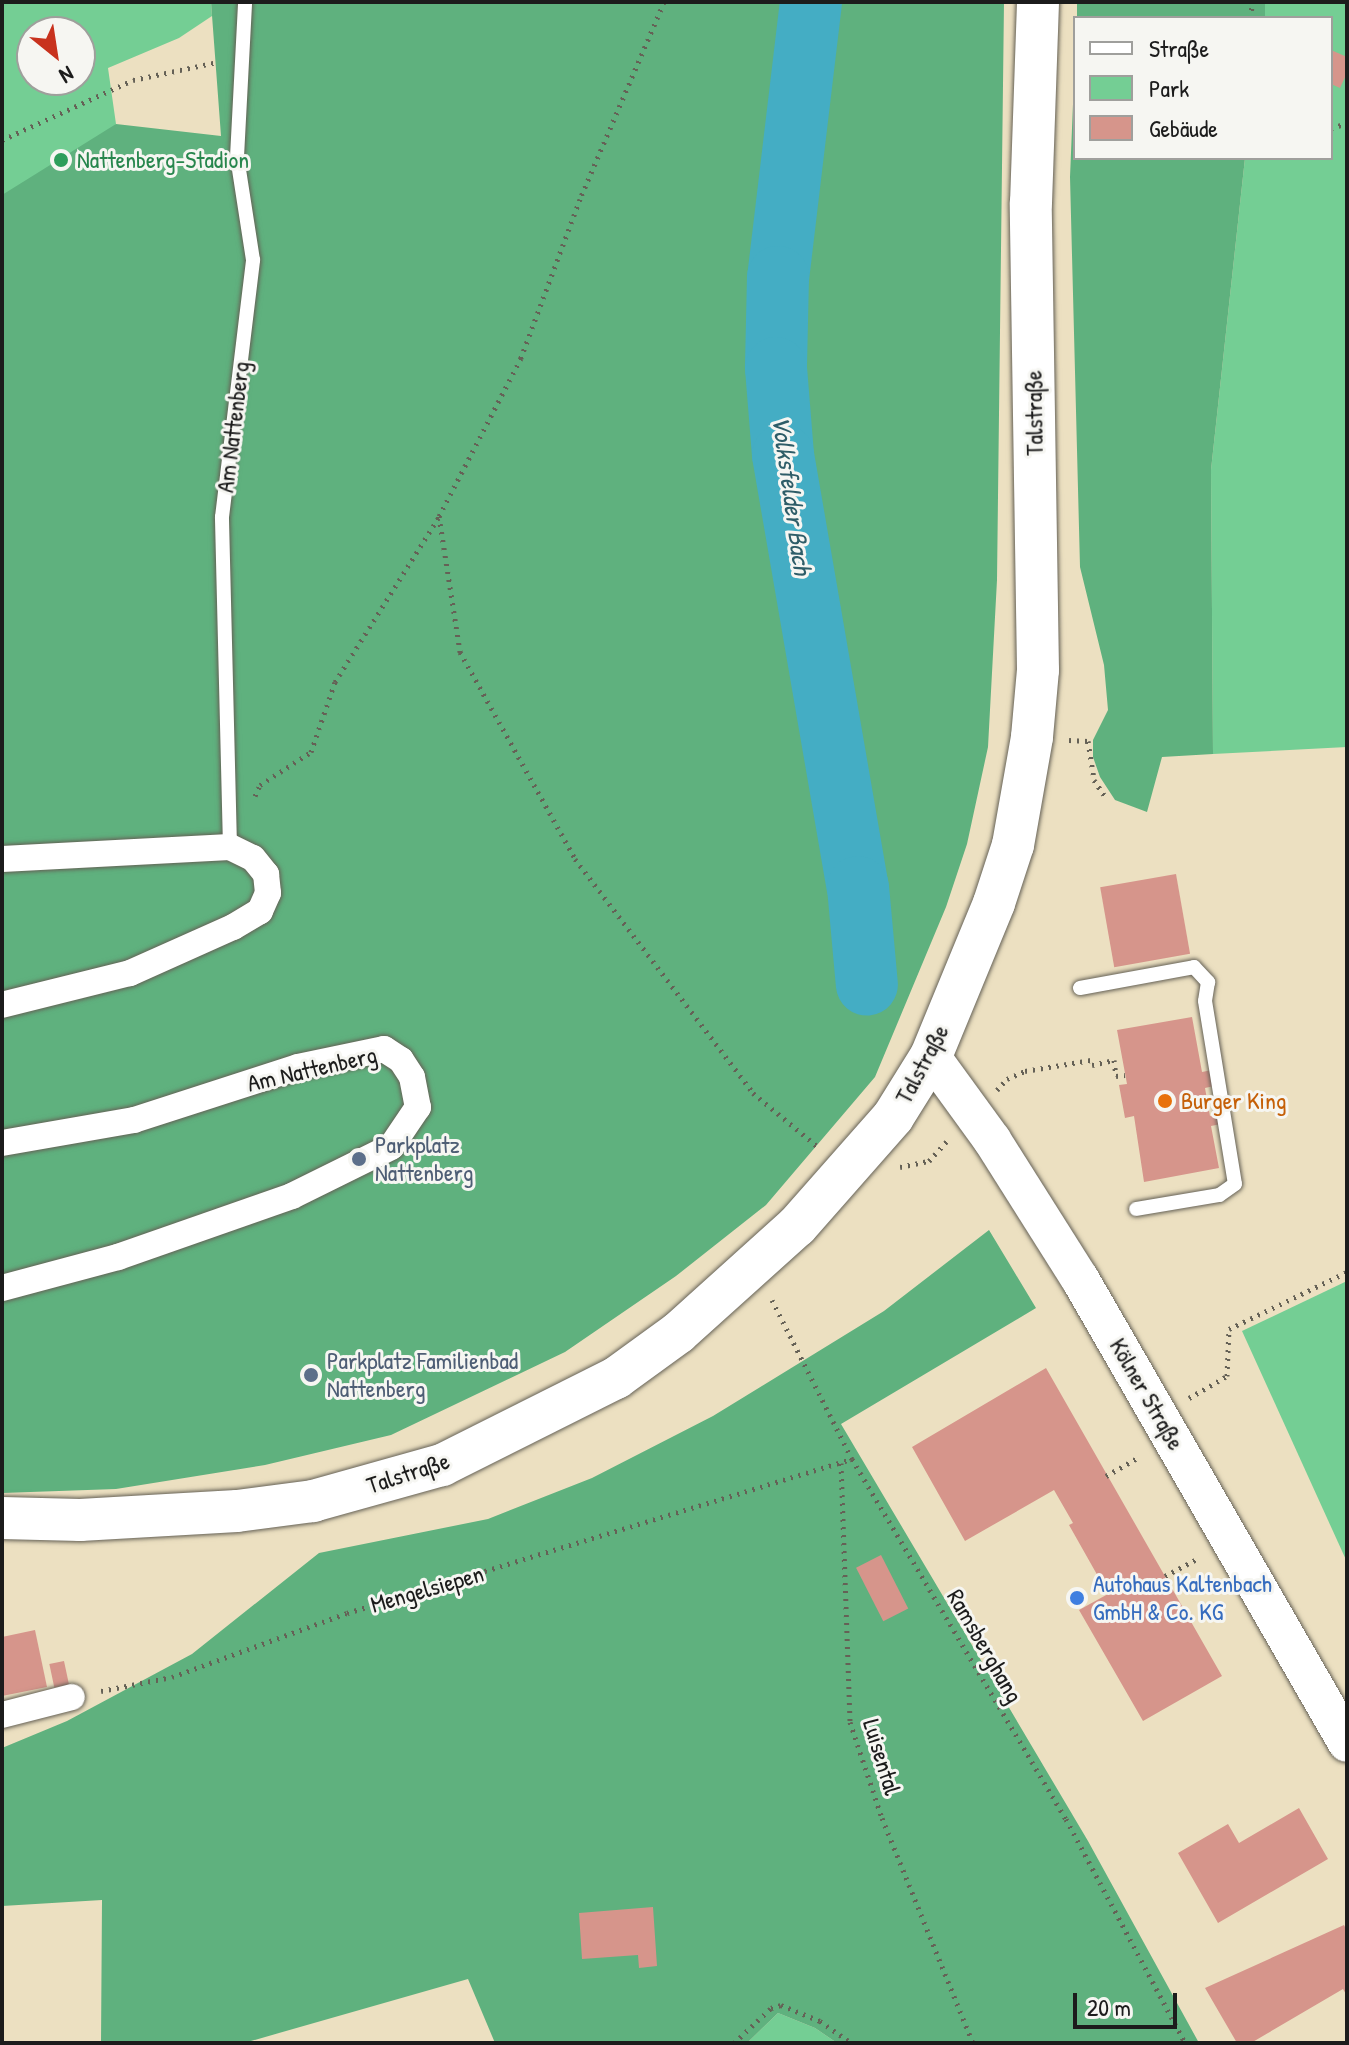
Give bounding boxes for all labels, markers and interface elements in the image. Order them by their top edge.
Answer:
north arrow [16,16,96,96]
legend [1073,16,1333,160]
text: Straße [1149,32,1209,64]
text: N [54,59,80,91]
text: Park [1149,72,1189,104]
text: Gebäude [1149,112,1218,144]
place label: Nattenberg-Stadion [77,146,249,174]
marker: Nattenberg-Stadion [52,151,70,169]
street label: Am Nattenberg [211,360,255,494]
street label: Talstraße [1019,370,1049,456]
water label: Volksfelder Bach [765,413,819,577]
street label: Talstraße [889,1020,955,1108]
street label: Am Nattenberg [244,1040,380,1098]
place label: Burger King [1181,1087,1286,1115]
marker: Burger King [1156,1092,1174,1110]
place label: Parkplatz Nattenberg [375,1131,473,1187]
marker: Parkplatz Nattenberg [350,1150,368,1168]
street label: Kölner Straße [1104,1333,1190,1455]
place label: Parkplatz Familienbad Nattenberg [327,1347,518,1403]
marker: Parkplatz Familienbad Nattenberg [302,1366,320,1384]
street label: Talstraße [363,1446,453,1500]
street label: Mengelsiepen [367,1559,487,1619]
place label: Autohaus Kaltenbach GmbH & Co. KG [1093,1570,1272,1626]
street label: Ramsberghang [941,1584,1029,1708]
marker: Autohaus Kaltenbach GmbH & Co. KG [1068,1589,1086,1607]
street label: Luisental [857,1716,907,1798]
scale bar [1077,1977,1181,2027]
text: 20 m [1087,1991,1131,2023]

